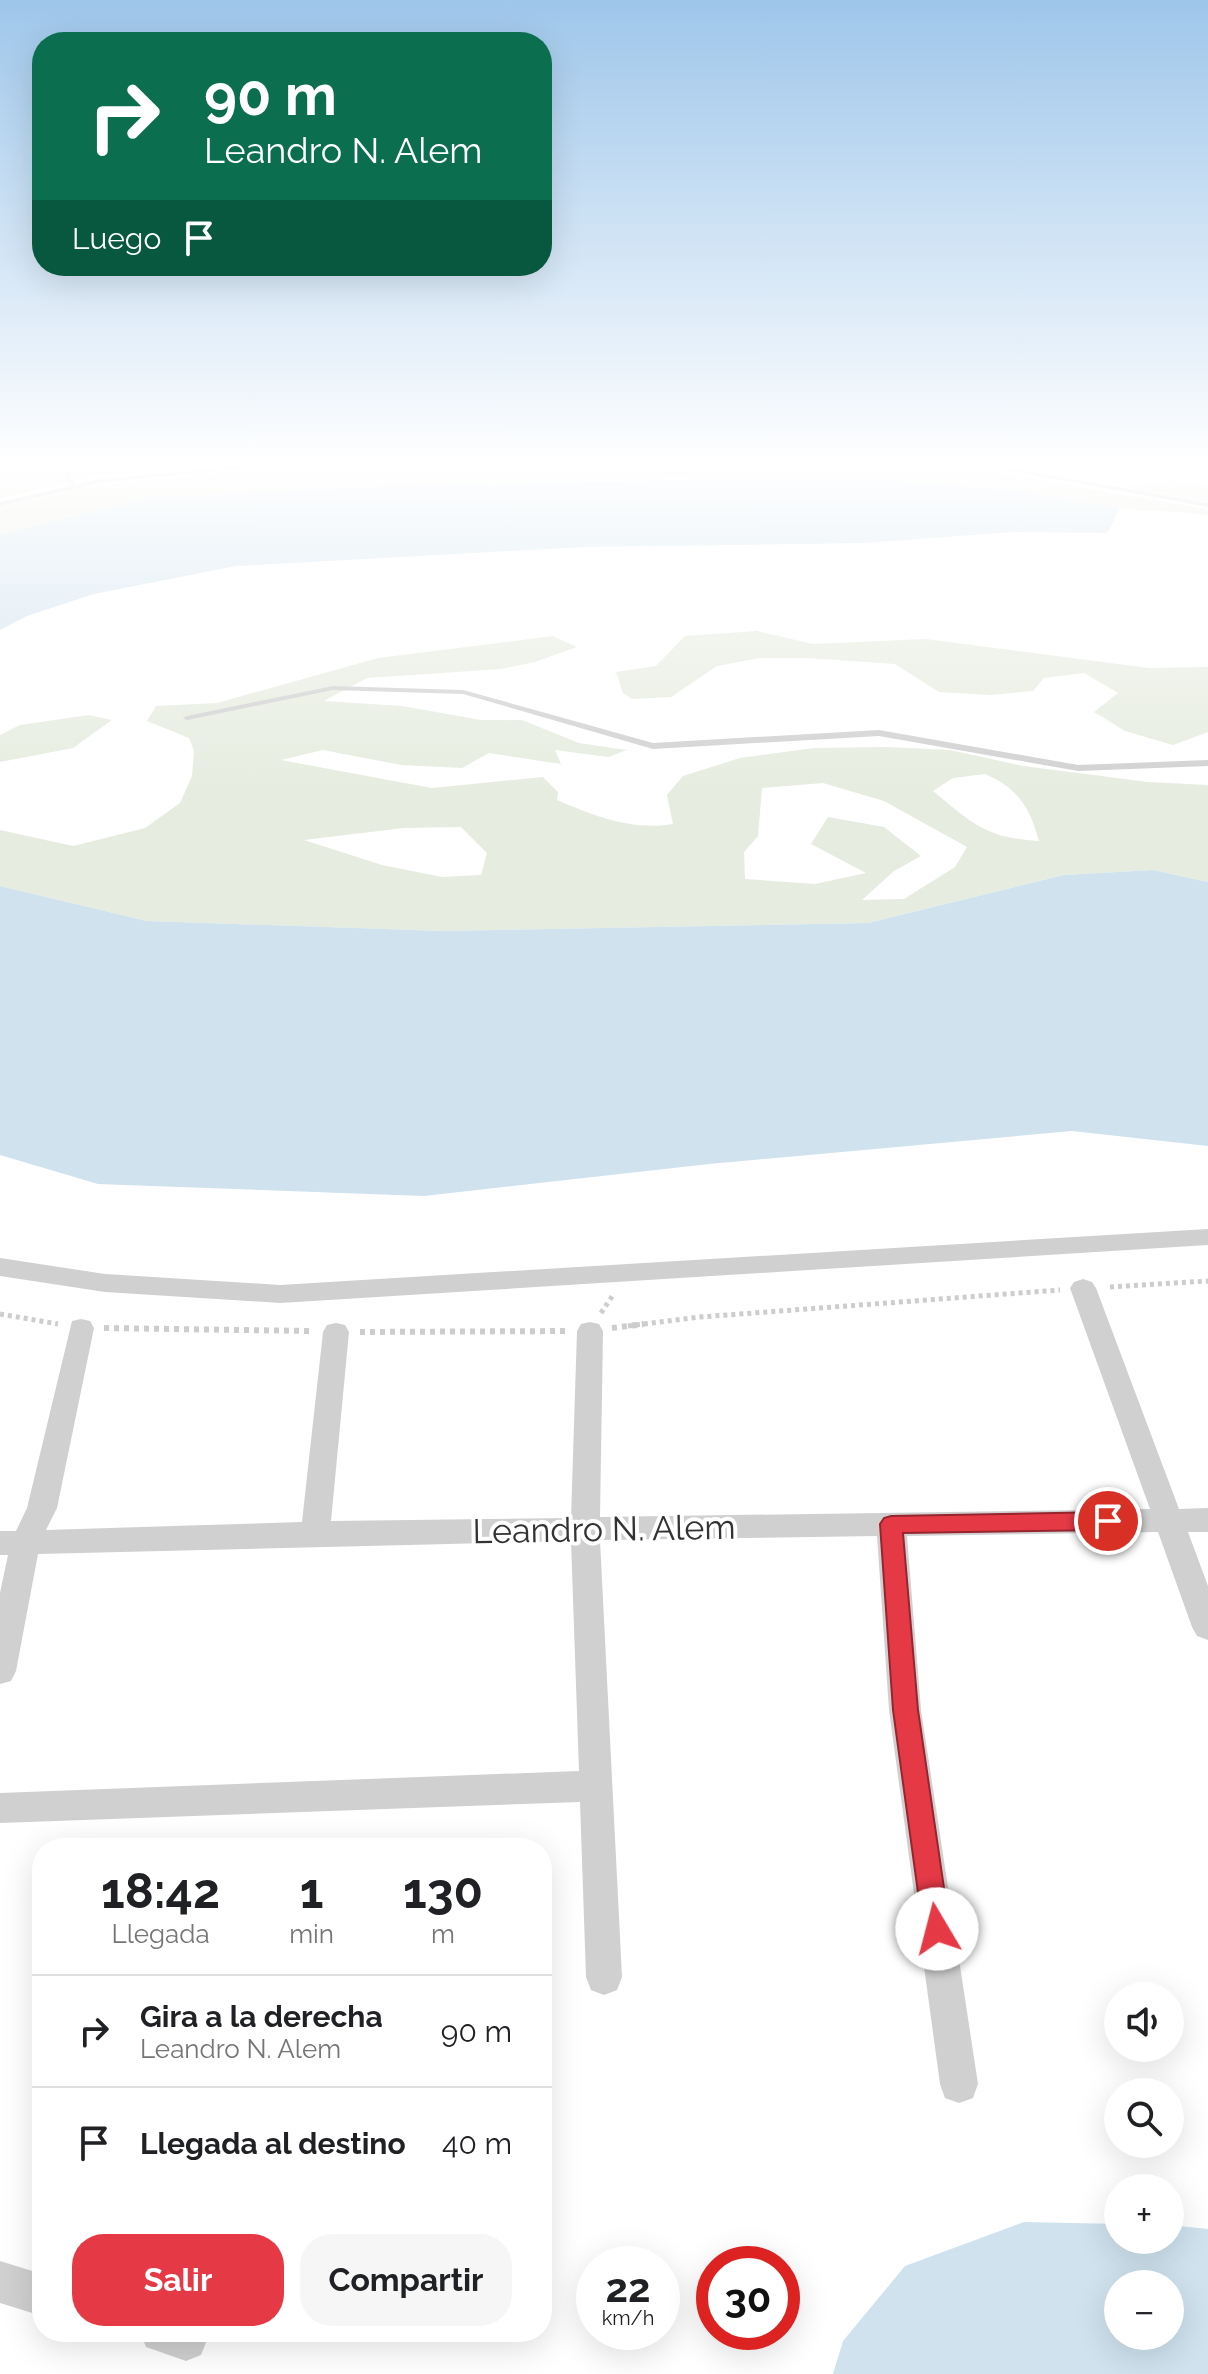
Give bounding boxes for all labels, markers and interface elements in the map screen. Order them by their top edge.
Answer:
text: 90 m [204,62,337,128]
icon: right [72,64,176,168]
text: Leandro N. Alem [204,129,482,171]
icon: arrive [177,216,221,260]
text: Luego [72,221,161,256]
pin [1074,1487,1142,1555]
icon: arrive [1086,1499,1130,1543]
street label: Leandro N. Alem [472,1507,736,1551]
text: 18:42 [101,1863,220,1919]
text: 1 [300,1863,323,1919]
text: 130 [403,1863,483,1919]
position arrow [895,1887,979,1971]
text: Llegada [112,1919,210,1949]
text: min [289,1919,334,1949]
text: m [431,1919,455,1949]
map controls [1104,1982,1184,2350]
button: sound [1104,1982,1184,2062]
text: Gira a la derecha [140,1999,383,2034]
icon: right [72,2009,116,2053]
text: 90 m [441,2014,512,2049]
text: Leandro N. Alem [140,2034,341,2064]
button: search [1104,2078,1184,2158]
icon: arrive [72,2121,116,2165]
text: Llegada al destino [140,2126,406,2161]
text: 40 m [442,2126,512,2161]
button: + [1104,2174,1184,2254]
button: Salir [72,2234,284,2326]
button: Compartir [300,2234,512,2326]
speed limit sign: 30 [696,2246,800,2350]
text: 22 [605,2264,651,2311]
button: − [1104,2270,1184,2350]
text: km/h [602,2306,654,2330]

